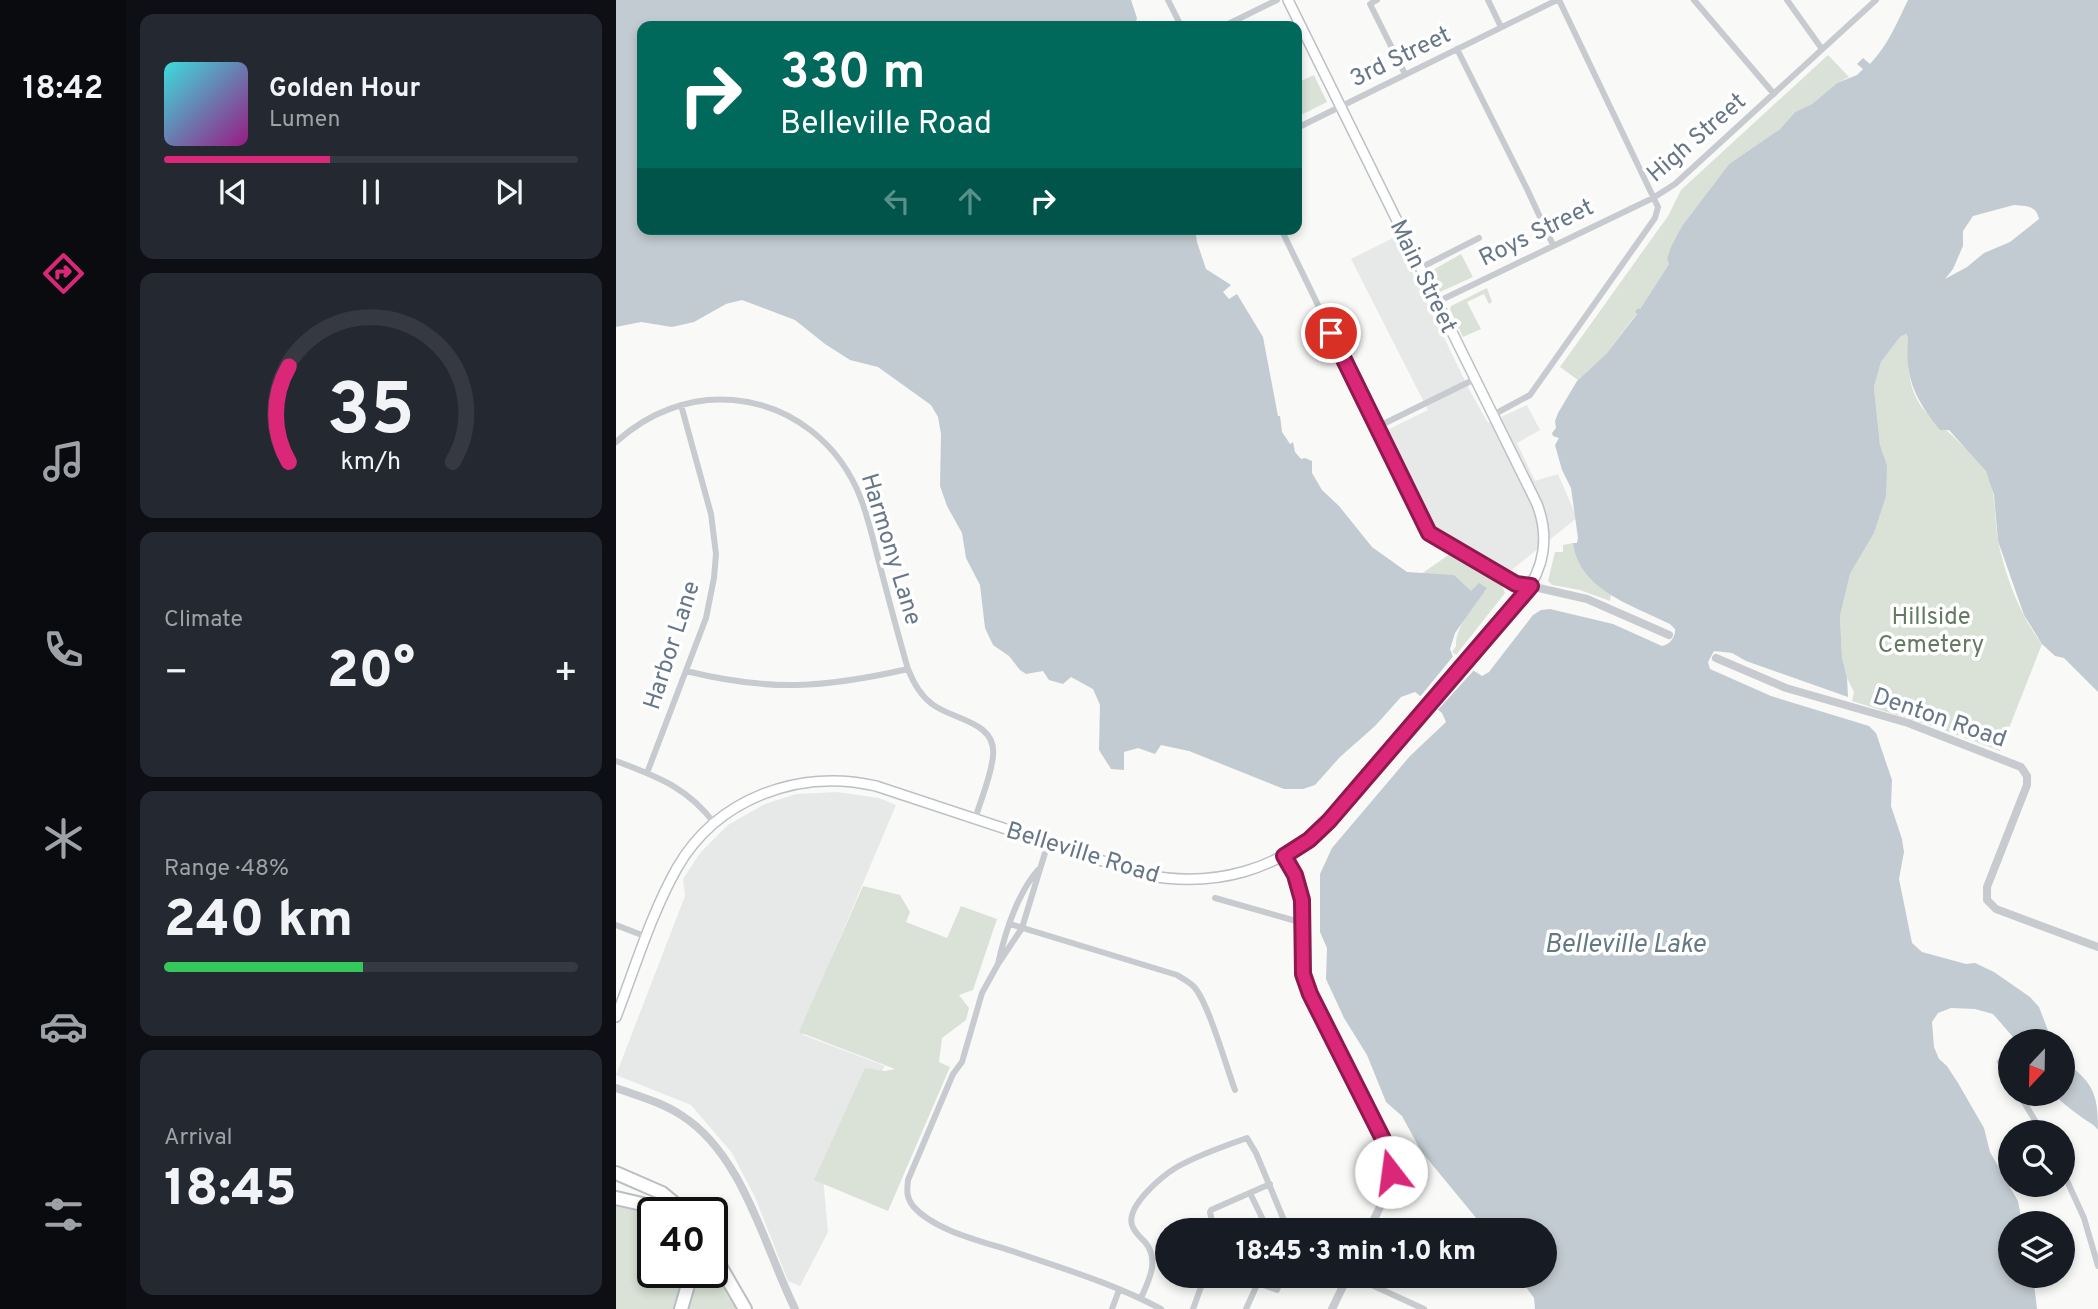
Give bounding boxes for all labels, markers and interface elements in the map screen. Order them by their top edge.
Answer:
street label: 3rd Street [1346,21,1456,95]
text: 330 m [780,44,925,106]
icon: right [665,49,756,140]
text: 18:42 [23,70,103,110]
text: Golden Hour [269,73,420,106]
street label: High Street [1642,87,1753,190]
text: Belleville Road [780,105,992,145]
text: Lumen [269,106,340,135]
icon: previous [214,173,252,211]
icon: pause [352,173,390,211]
icon: next [490,173,528,211]
icon: left [878,182,916,220]
icon: ahead [951,182,989,220]
icon: right [1024,182,1062,220]
street label: Roys Street [1475,193,1599,274]
street label: Main Street [1382,215,1463,339]
icon: directions [39,249,88,298]
pin [1301,303,1361,363]
icon: arrive [1312,314,1350,352]
text: 35 [327,368,415,460]
icon: music [39,437,88,486]
text: km/h [341,446,401,478]
street label: Harmony Lane [853,470,927,629]
street label: Harbor Lane [638,577,708,714]
park label: Hillside Cemetery [1878,603,1984,661]
text: Climate [164,606,243,635]
icon: phone [39,625,88,674]
text: 20° [327,640,415,706]
text: − [164,650,189,699]
text: + [553,650,578,699]
street label: Denton Road [1869,682,2010,756]
icon: climate [39,814,88,863]
street label: Belleville Road [1002,816,1163,891]
text: Range · 48% [164,855,289,884]
text: 240 km [164,889,353,955]
water label: Belleville Lake [1545,929,1706,962]
icon: car [39,1002,88,1051]
north arrow [1998,1029,2076,1106]
map controls [1998,1029,2075,1288]
button: search [1998,1120,2075,1197]
text: Arrival [164,1124,233,1153]
position arrow [1354,1135,1428,1209]
text: 18:45 [164,1158,297,1224]
icon: filters [39,1190,88,1239]
speed limit sign: 40 [637,1197,728,1288]
button: layers [1998,1211,2075,1288]
text: 18:45 · 3 min · 1.0 km [1236,1236,1476,1269]

